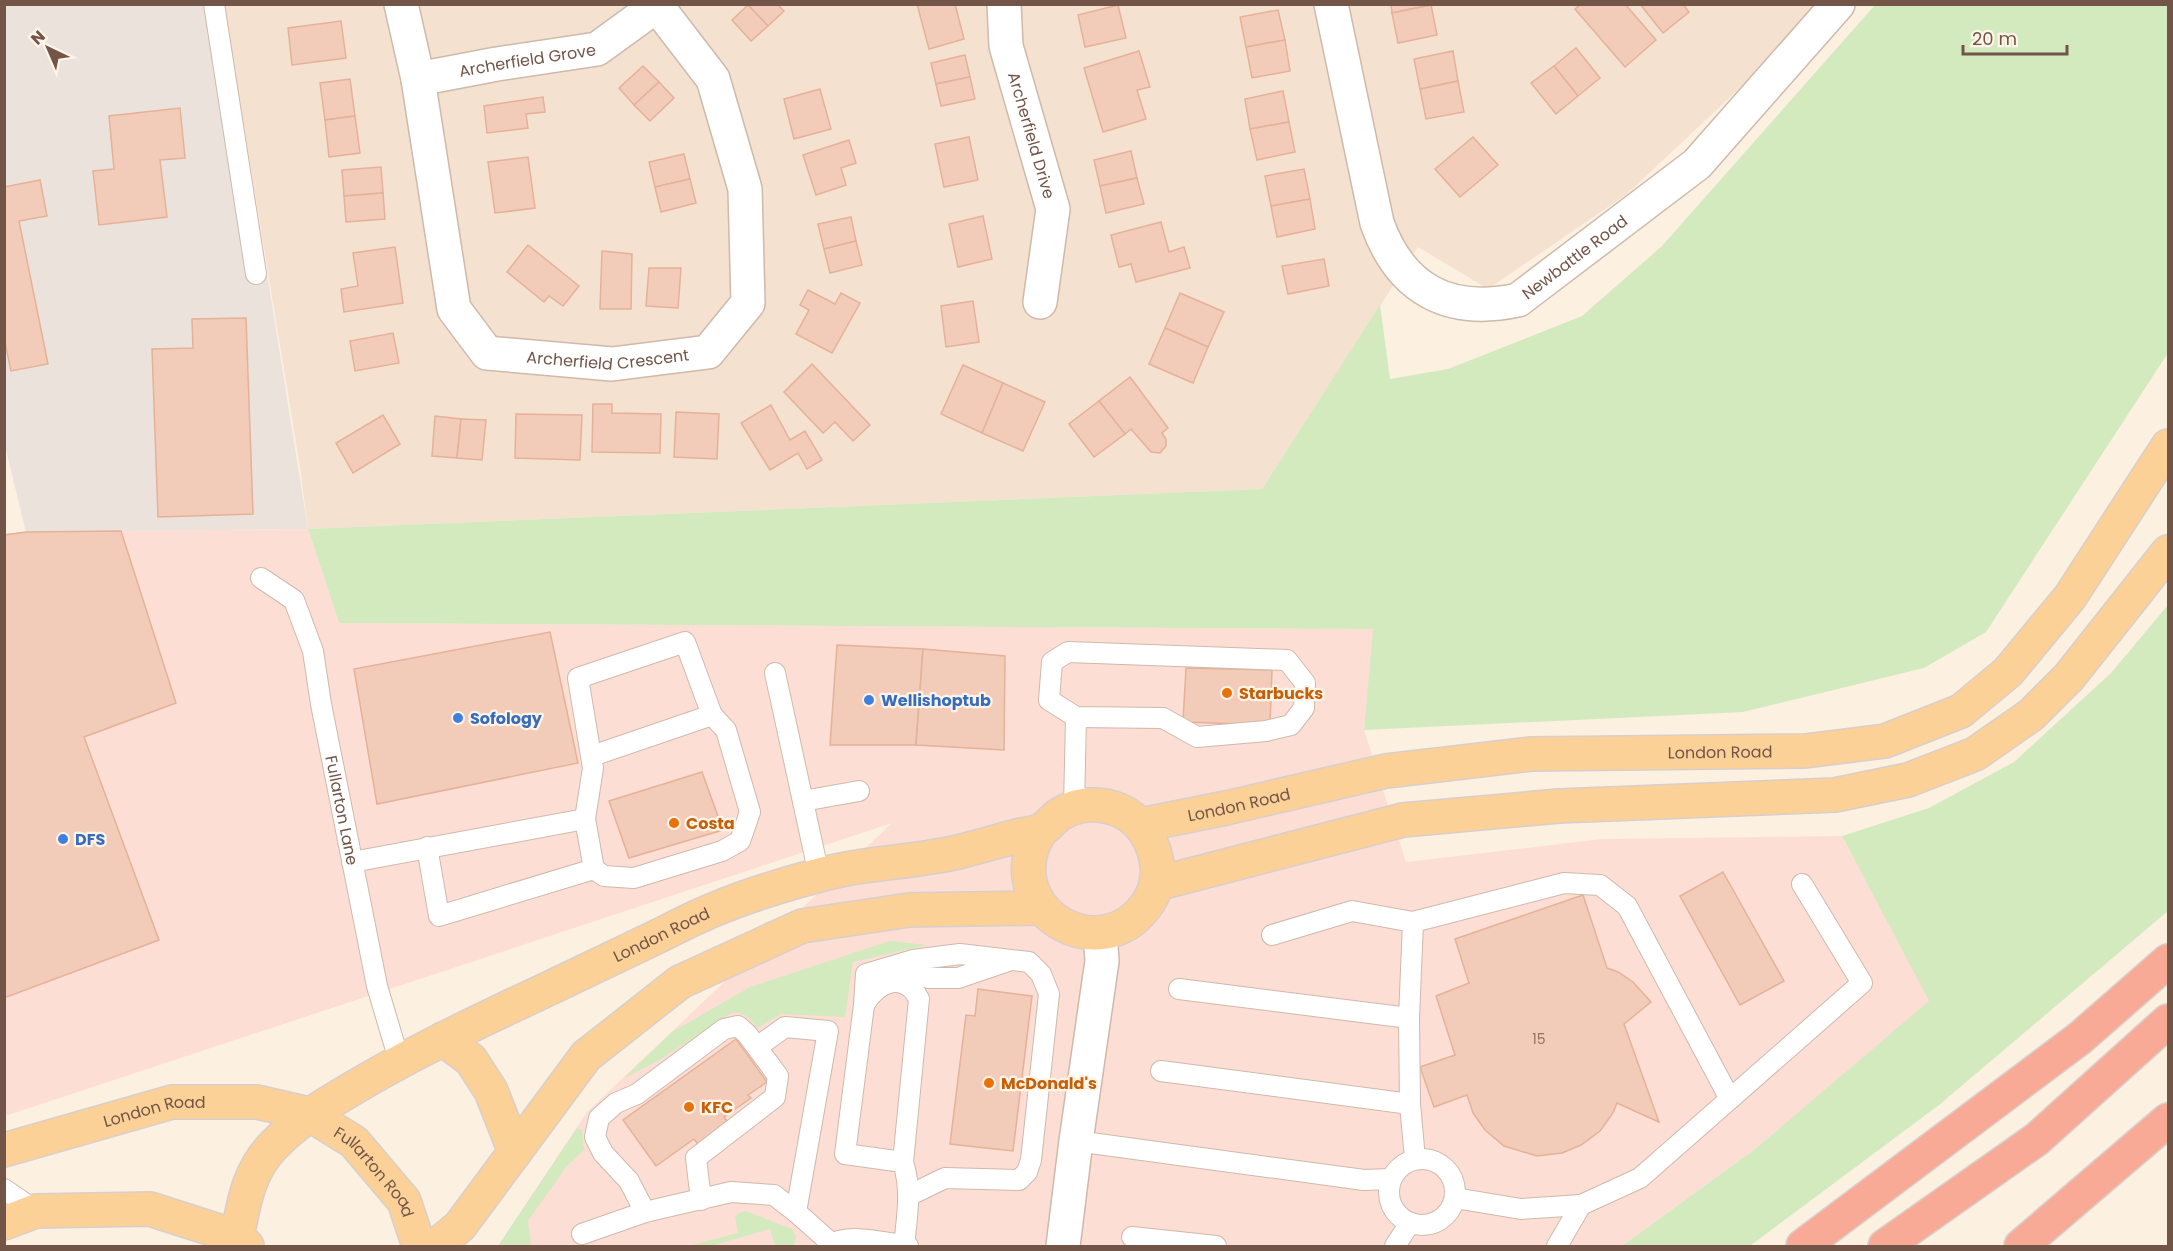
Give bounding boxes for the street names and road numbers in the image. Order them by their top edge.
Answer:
street label: Archerfield Grove [457,38,597,82]
street label: Archerfield Drive [1003,69,1061,201]
street label: Newbattle Road [1517,209,1632,305]
street label: Archerfield Crescent [526,343,690,376]
street label: London Road [1668,740,1773,764]
street label: Fullarton Lane [320,753,364,867]
street label: London Road [1185,782,1293,827]
street label: London Road [609,901,713,968]
street label: London Road [101,1090,206,1133]
street label: Fullarton Road [329,1121,420,1220]

